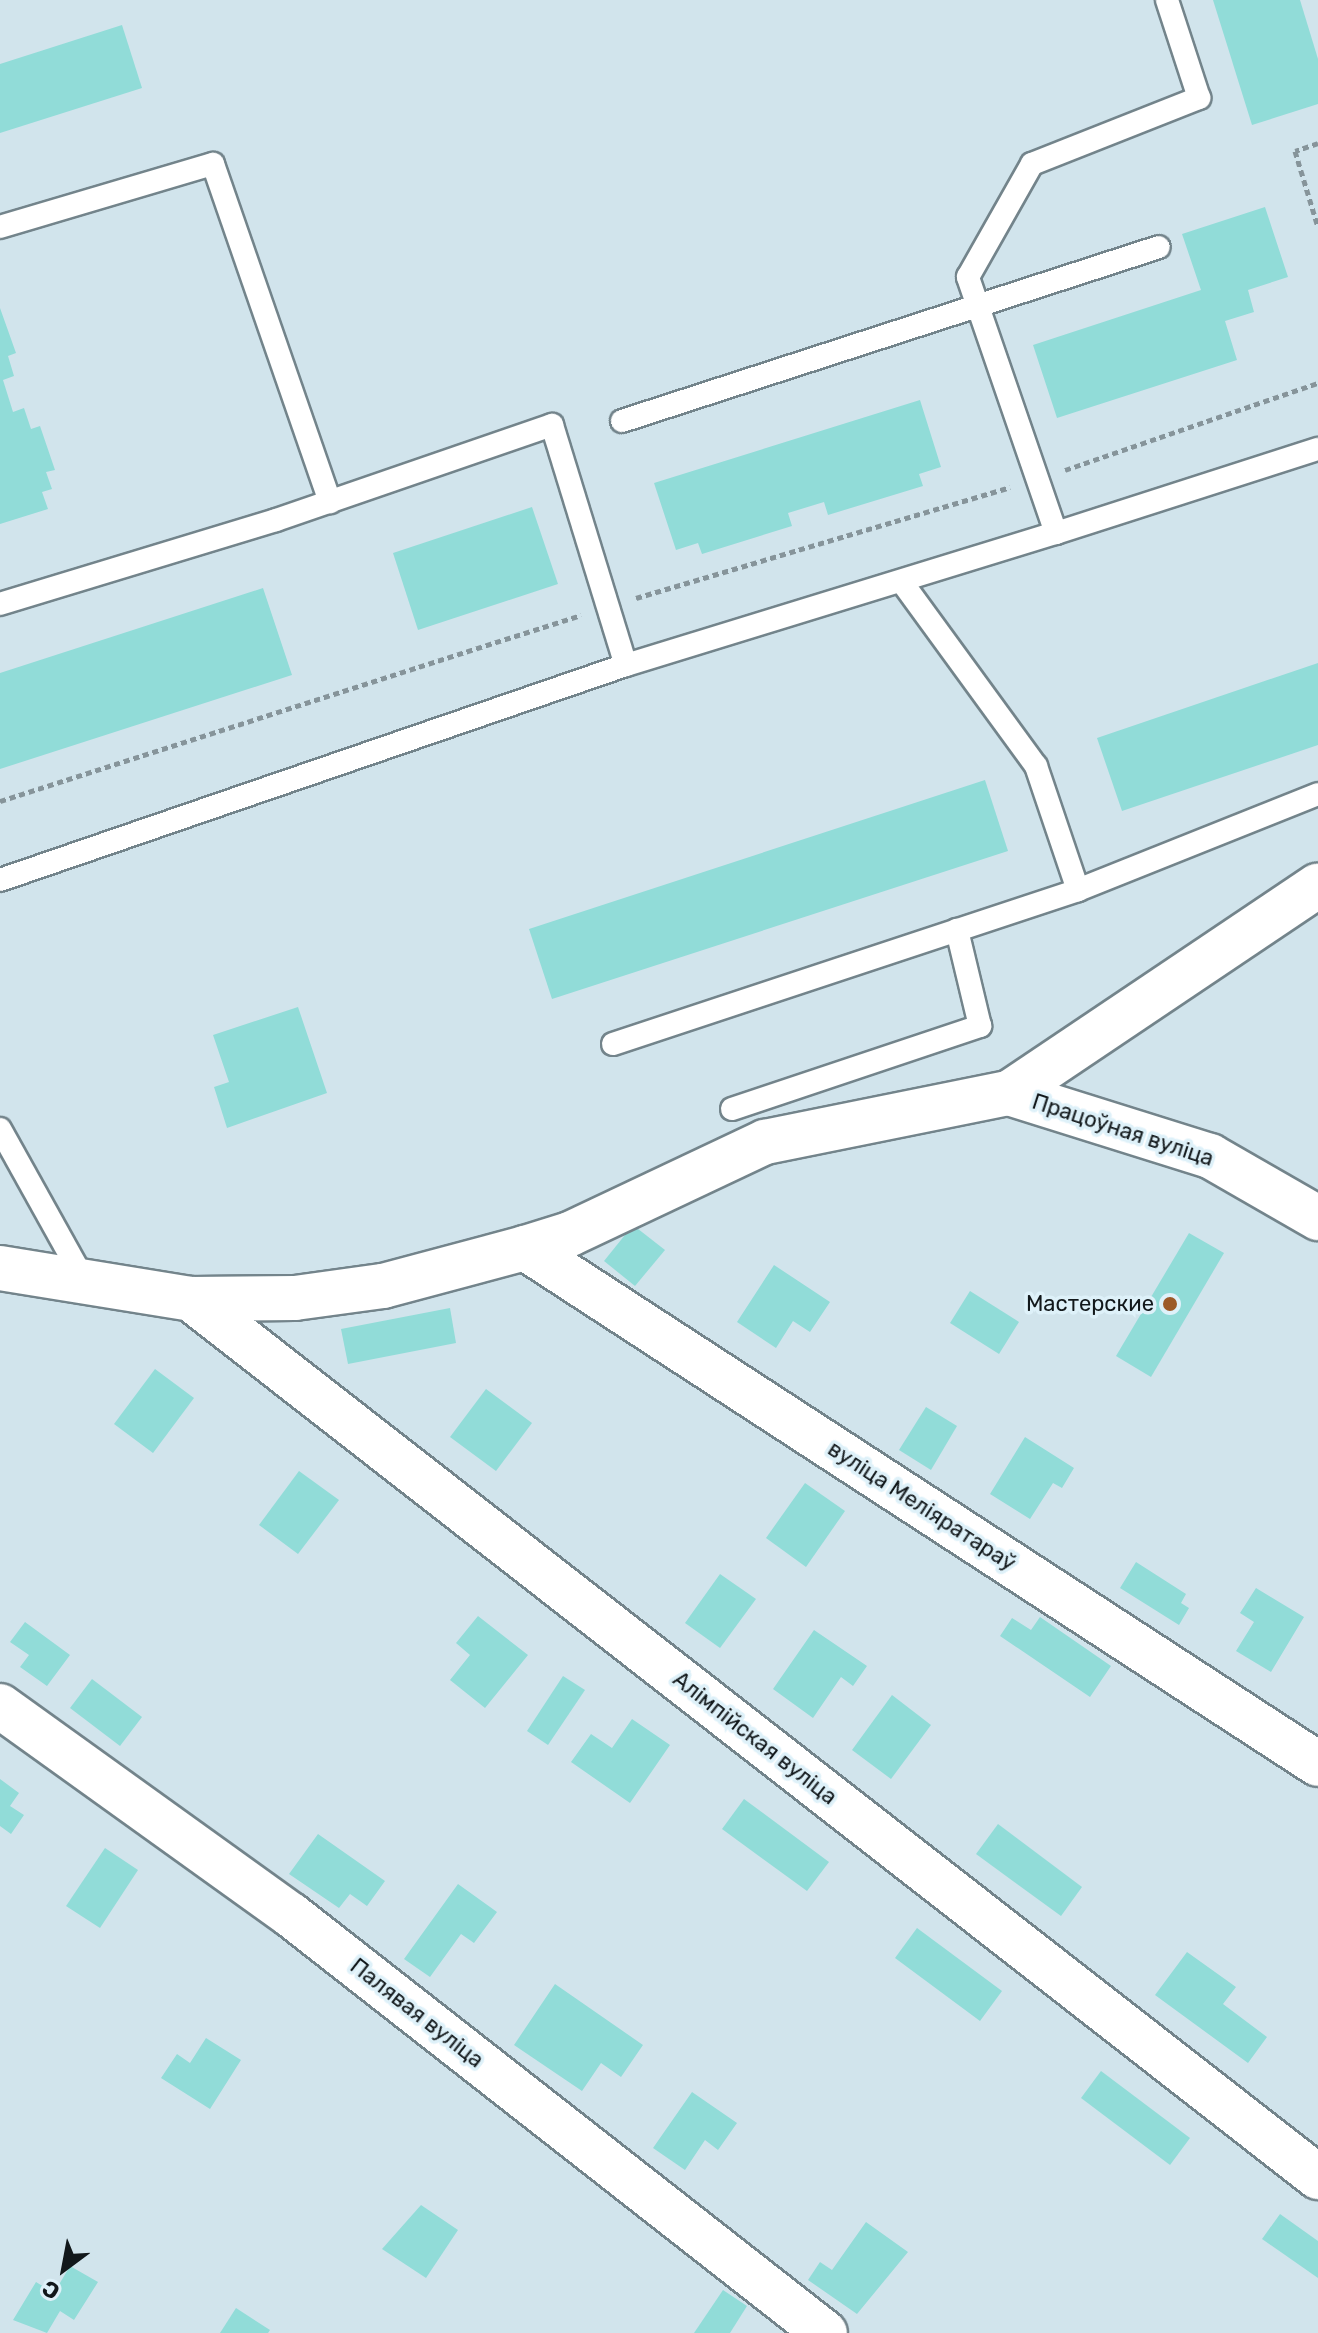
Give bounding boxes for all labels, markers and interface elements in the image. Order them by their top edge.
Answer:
street label: Працоўная вуліца [1029,1088,1217,1172]
place label: Мастерские [1026,1291,1154,1317]
marker: Мастерские [1161,1295,1179,1313]
street label: вуліца Меліяратараў [823,1435,1021,1577]
street label: Алімпійская вуліца [668,1666,842,1810]
street label: Палявая вуліца [345,1953,489,2073]
north arrow [24,2229,104,2309]
text: С [37,2274,65,2305]

